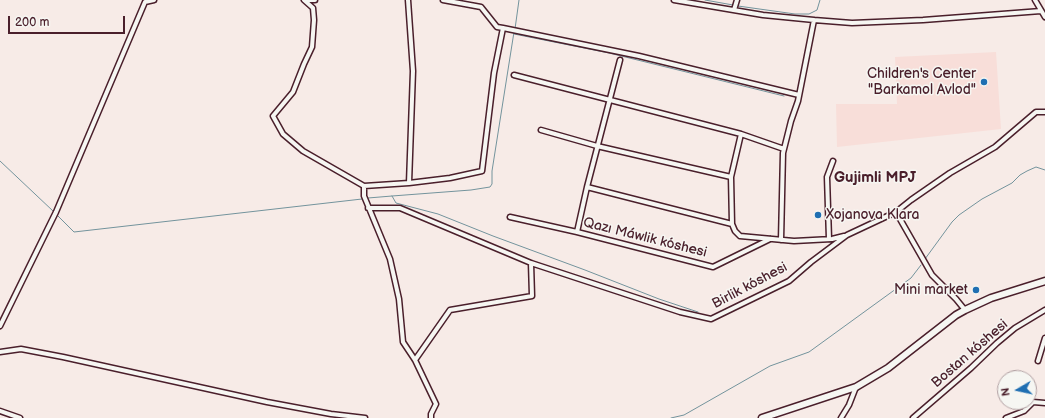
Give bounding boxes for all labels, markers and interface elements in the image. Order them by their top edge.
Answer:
scale bar [10,8,127,34]
text: 200 m [15,15,49,30]
place label: Children's Center "Barkamol Avlod" [867,66,976,98]
marker: Children's Center "Barkamol Avlod" [979,77,989,87]
district label: Gujimli MPJ [834,169,916,187]
place label: Xojanova Klara [826,207,919,223]
marker: Xojanova Klara [813,210,823,220]
street label: Qazı Máwlik kóshesi [581,215,709,261]
street label: Birlik kóshesi [710,259,790,313]
place label: Mini market [894,282,968,298]
marker: Mini market [971,285,981,295]
street label: Bostan kóshesi [928,316,1012,392]
north arrow [997,370,1037,410]
text: N [999,387,1013,397]

